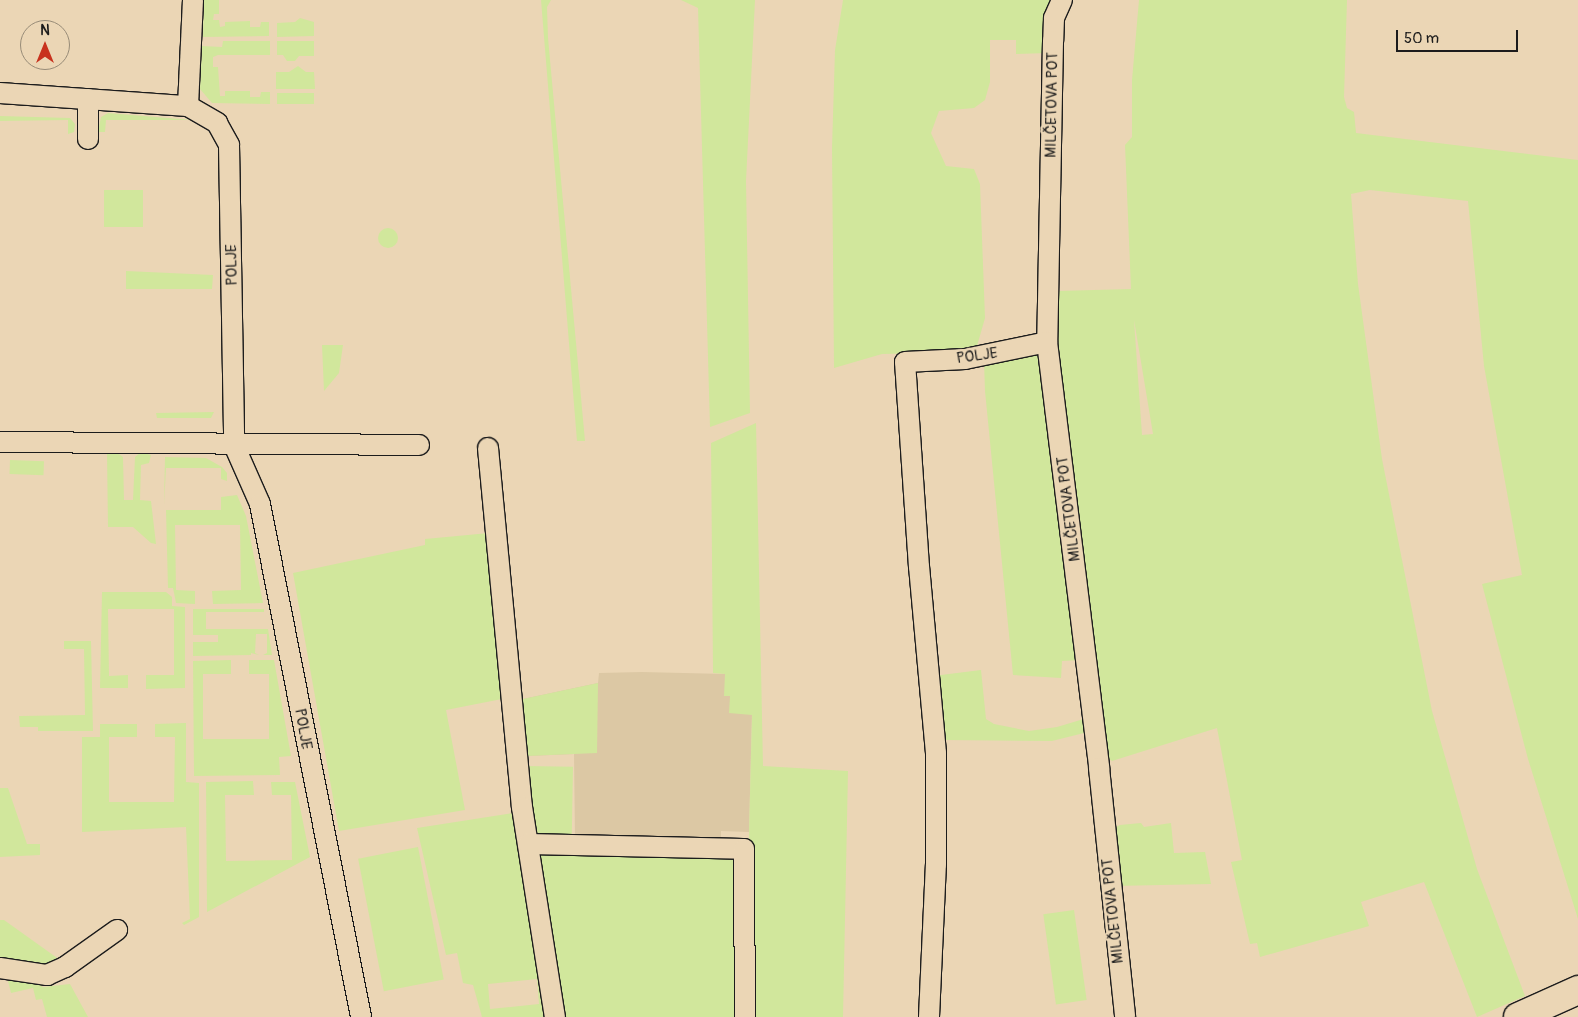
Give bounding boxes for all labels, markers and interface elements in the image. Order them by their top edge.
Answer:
north arrow [20,20,70,70]
scale bar [1398,20,1520,52]
text: N [40,22,50,39]
text: 50 m [1404,29,1439,48]
street label: MILČETOVA POT [1042,52,1062,158]
street label: POLJE [223,244,241,286]
street label: POLJE [955,344,999,368]
street label: MILČETOVA POT [1054,456,1084,562]
street label: POLJE [291,707,315,751]
street label: MILČETOVA POT [1099,858,1127,964]

